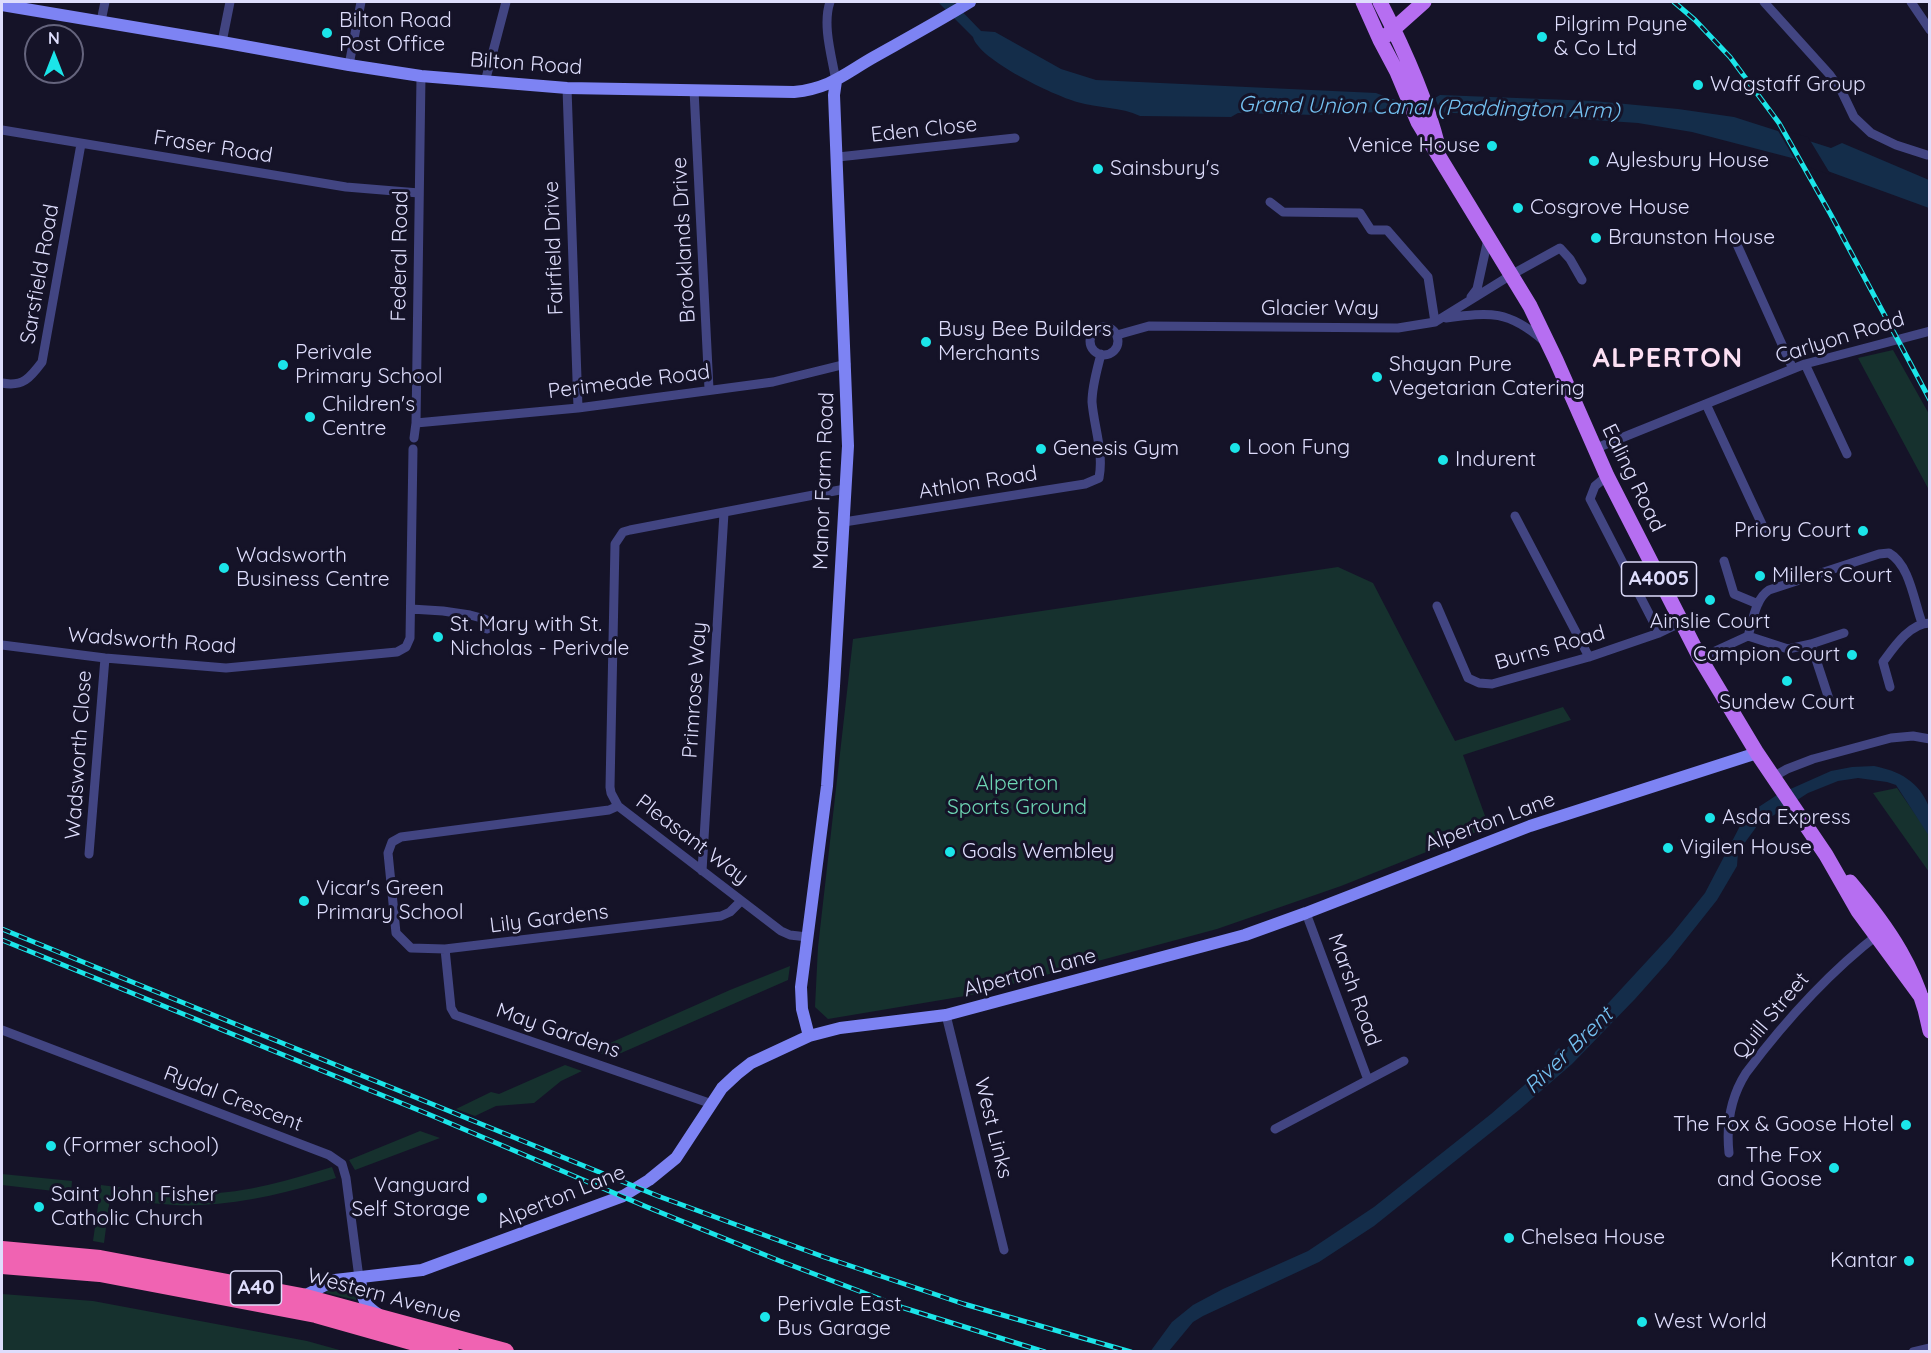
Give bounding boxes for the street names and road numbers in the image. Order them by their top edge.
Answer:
street label: Bilton Road [469,48,583,80]
street label: Eden Close [869,112,979,148]
street label: Fraser Road [152,125,274,169]
street label: Brooklands Drive [667,156,701,324]
street label: Fairfield Drive [539,180,569,316]
street label: Federal Road [386,190,414,322]
street label: Sarsfield Road [15,202,65,346]
street label: Glacier Way [1261,296,1379,322]
street label: Carlyon Road [1772,306,1908,370]
street label: Perimeade Road [547,360,711,404]
street label: Manor Farm Road [808,392,840,570]
street label: Ealing Road [1596,420,1670,536]
street label: Athlon Road [917,461,1039,505]
road number: A4005 [1622,562,1696,596]
street label: Burns Road [1492,620,1608,676]
street label: Primrose Way [678,621,712,759]
street label: Wadsworth Road [67,623,237,659]
street label: Wadsworth Close [61,670,97,840]
street label: Alperton Lane [1422,787,1558,857]
street label: Pleasant Way [631,790,753,890]
street label: Lily Gardens [488,899,610,939]
street label: Marsh Road [1322,930,1386,1050]
street label: Alperton Lane [961,943,1099,1003]
street label: Quill Street [1727,967,1815,1065]
street label: May Gardens [493,998,623,1064]
street label: Rydal Crescent [160,1061,306,1137]
street label: West Links [968,1075,1018,1181]
street label: Alperton Lane [493,1160,629,1234]
street label: Western Avenue [304,1263,464,1329]
road number: A40 [230,1271,282,1305]

